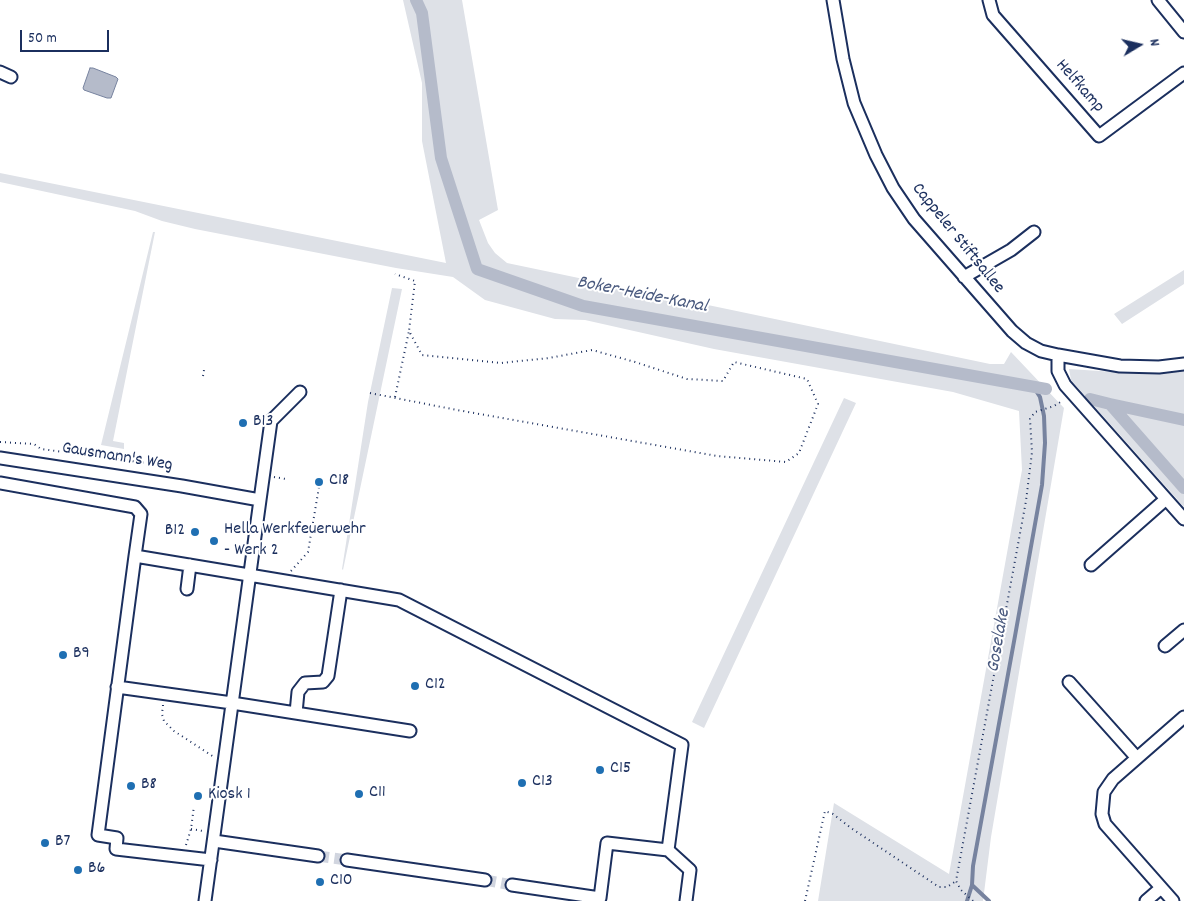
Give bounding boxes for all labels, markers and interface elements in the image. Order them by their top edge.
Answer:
scale bar [22,20,111,52]
north arrow [1114,20,1164,70]
text: 50 m [28,28,57,50]
text: N [1143,38,1164,48]
street label: Helfkamp [1050,56,1108,118]
street label: Cappeler Stiftsallee [906,179,1008,299]
water label: Boker-Heide-Kanal [575,272,709,320]
place label: B13 [253,412,273,434]
marker: B13 [237,417,249,429]
street label: Gausmann's Weg [60,439,174,477]
place label: C18 [329,471,349,493]
marker: C18 [313,476,325,488]
place label: Hella Werkfeuerwehr - Werk 2 [224,520,366,562]
place label: B12 [165,521,185,543]
marker: B12 [189,526,201,538]
marker: Hella Werkfeuerwehr - Werk 2 [208,535,220,547]
water label: Goselake [983,608,1017,674]
place label: B9 [73,644,90,666]
marker: B9 [57,649,69,661]
place label: C12 [425,675,446,697]
marker: C12 [409,680,421,692]
place label: C15 [610,759,631,781]
marker: C15 [594,764,606,776]
place label: C13 [532,772,553,794]
place label: B8 [141,775,157,797]
marker: C13 [516,777,528,789]
marker: B8 [125,780,137,792]
place label: C11 [369,783,386,805]
place label: Kiosk 1 [208,785,251,807]
marker: C11 [353,788,365,800]
marker: Kiosk 1 [192,790,204,802]
place label: B7 [55,832,70,854]
marker: B7 [39,837,51,849]
place label: B6 [88,859,105,881]
marker: B6 [72,864,84,876]
place label: C10 [330,871,353,893]
marker: C10 [314,876,326,888]

